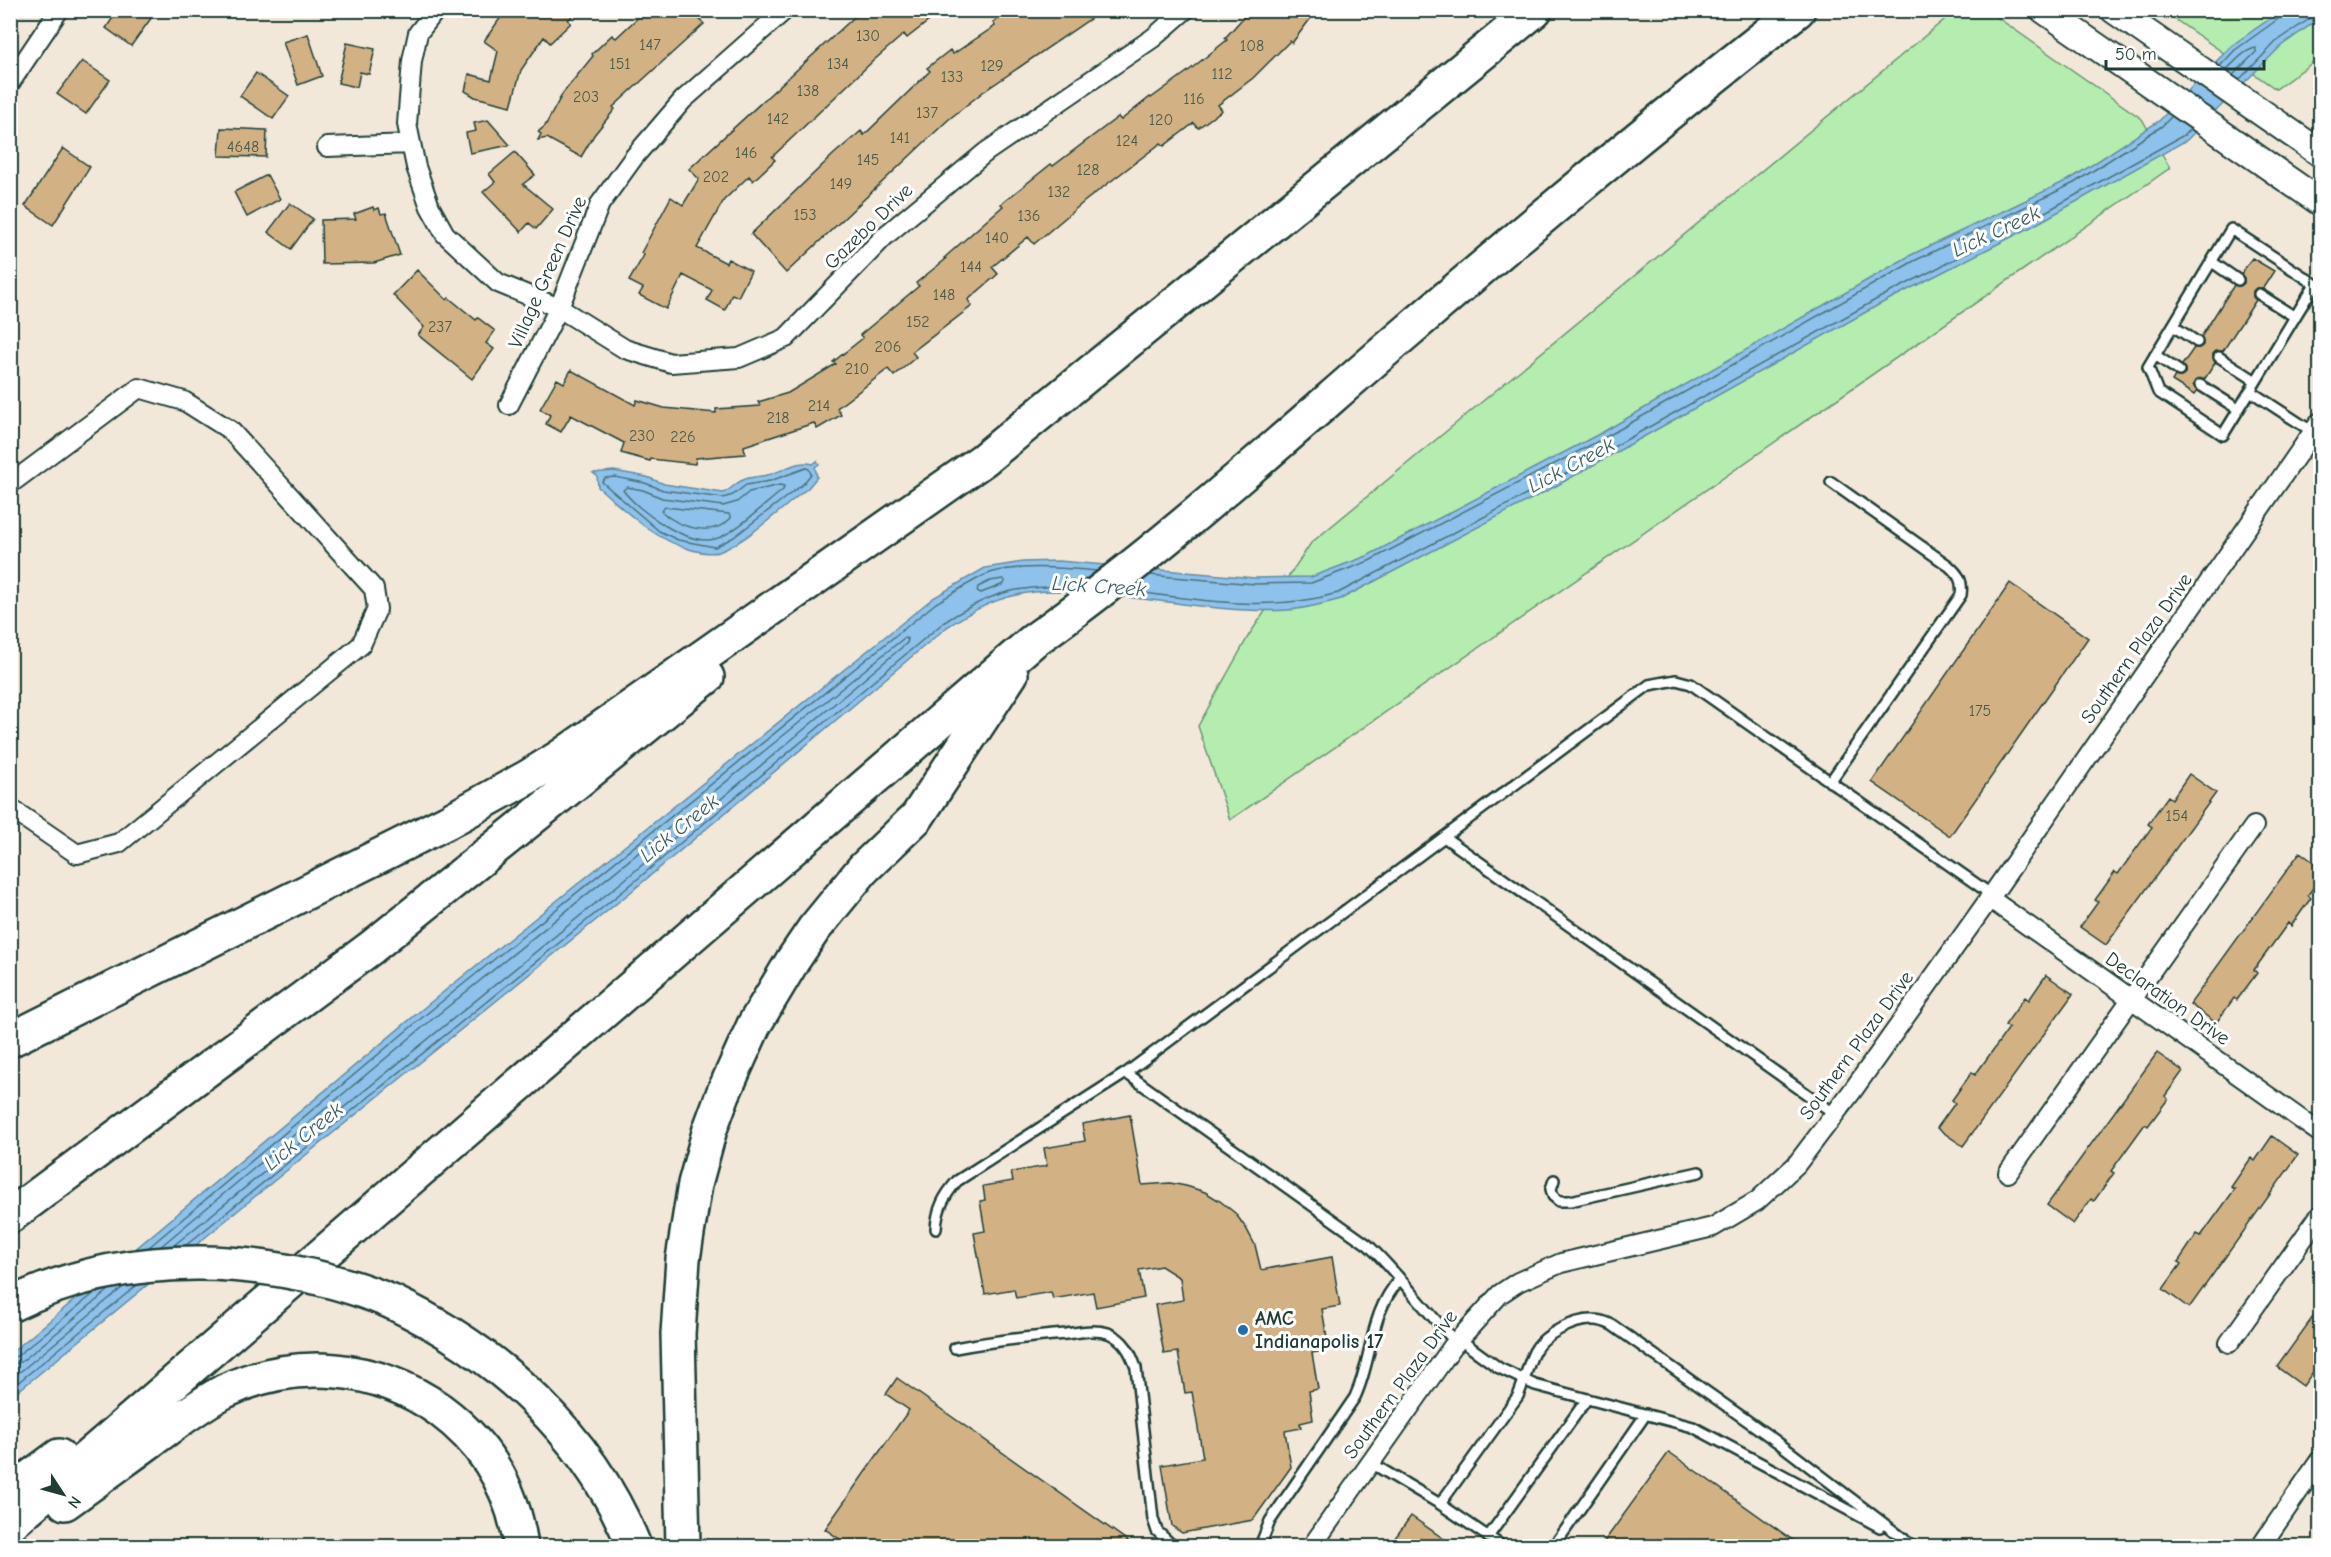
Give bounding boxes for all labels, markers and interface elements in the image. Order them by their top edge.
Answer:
house number: 130 [856,27,880,45]
scale bar [2106,33,2264,71]
house number: 147 [639,36,661,54]
house number: 108 [1240,37,1264,55]
text: 50 m [2115,44,2157,65]
house number: 151 [609,55,631,73]
house number: 134 [827,55,849,73]
house number: 129 [980,57,1004,75]
house number: 112 [1211,65,1233,83]
house number: 133 [941,68,963,86]
house number: 138 [797,82,819,100]
house number: 203 [573,88,599,106]
house number: 116 [1183,90,1205,108]
house number: 137 [916,104,938,122]
house number: 142 [767,110,789,128]
house number: 120 [1149,111,1173,129]
house number: 141 [890,129,910,147]
house number: 124 [1116,132,1138,150]
house number: 4648 [227,138,259,156]
house number: 146 [735,144,757,162]
house number: 145 [857,151,879,169]
house number: 128 [1077,161,1099,179]
house number: 202 [703,168,729,186]
house number: 149 [830,175,852,193]
street label: Gazebo Drive [819,179,917,274]
house number: 132 [1048,183,1070,201]
street label: Village Green Drive [504,192,591,352]
water label: Lick Creek [1948,200,2045,262]
house number: 153 [793,206,817,224]
house number: 136 [1017,207,1041,225]
house number: 140 [985,229,1009,247]
house number: 144 [960,258,982,276]
house number: 148 [933,286,955,304]
house number: 152 [906,313,930,331]
house number: 237 [428,318,452,336]
house number: 206 [875,338,901,356]
house number: 210 [845,360,869,378]
house number: 214 [808,397,830,415]
house number: 218 [767,409,789,427]
house number: 230 [629,427,655,445]
house number: 226 [670,428,696,446]
water label: Lick Creek [1524,432,1619,498]
street label: Southern Plaza Drive [2076,569,2197,728]
water label: Lick Creek [1051,571,1148,601]
house number: 175 [1969,702,1991,720]
water label: Lick Creek [635,788,724,867]
house number: 154 [2166,807,2188,825]
street label: Declaration Drive [2101,947,2234,1050]
street label: Southern Plaza Drive [1795,966,1918,1124]
water label: Lick Creek [259,1096,348,1175]
street label: Southern Plaza Drive [1339,1305,1462,1463]
place label: AMC Indianapolis 17 [1255,1307,1383,1353]
marker: AMC Indianapolis 17 [1236,1323,1250,1337]
north arrow [33,1464,93,1524]
text: N [64,1493,85,1512]

